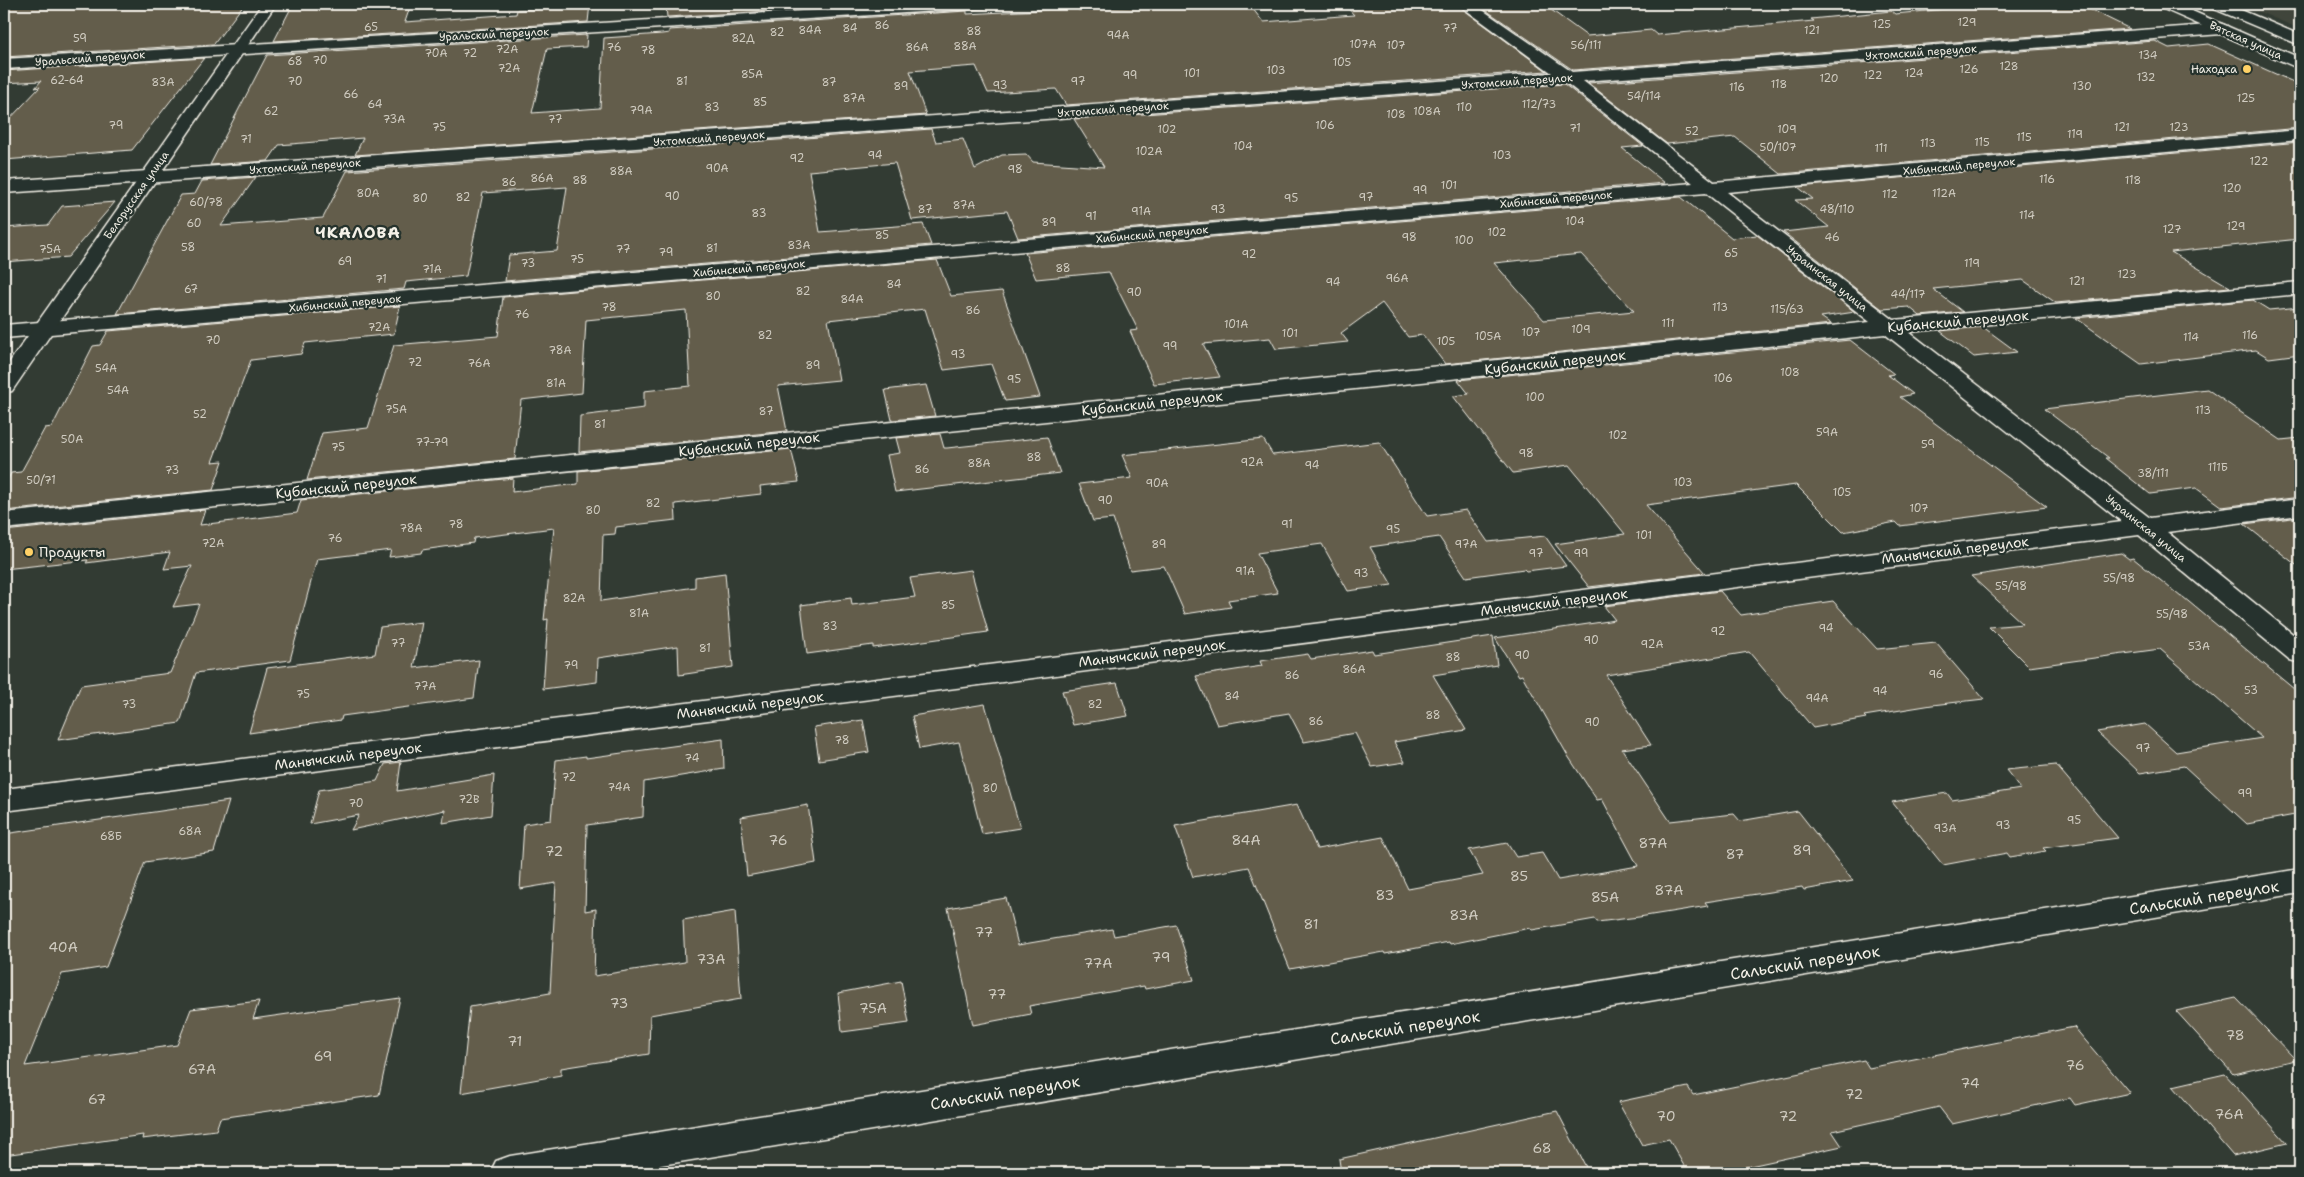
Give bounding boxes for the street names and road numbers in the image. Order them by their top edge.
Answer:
street label: Вятская улица [2207,18,2285,63]
street label: Уральский переулок [439,24,550,45]
street label: Ухтомский переулок [1865,41,1977,64]
street label: Уральский переулок [35,47,146,70]
street label: Ухтомский переулок [1461,70,1573,93]
street label: Ухтомский переулок [1057,98,1169,121]
street label: Ухтомский переулок [653,127,765,150]
street label: Белорусская улица [100,148,173,242]
street label: Хибинский переулок [1902,154,2016,179]
street label: Ухтомский переулок [249,155,361,178]
street label: Хибинский переулок [1499,187,1613,212]
street label: Хибинский переулок [1095,222,1209,247]
street label: Украинская улица [1783,242,1871,315]
street label: Хибинский переулок [692,256,806,281]
street label: Хибинский переулок [288,291,402,316]
street label: Кубанский переулок [1887,306,2030,336]
street label: Кубанский переулок [1484,346,1627,378]
street label: Кубанский переулок [1081,387,1224,419]
street label: Кубанский переулок [678,428,821,460]
street label: Кубанский переулок [275,470,418,502]
street label: Украинская улица [2102,491,2189,566]
street label: Манычский переулок [1880,532,2030,568]
street label: Манычский переулок [1479,584,1629,620]
street label: Манычский переулок [1077,635,1227,671]
street label: Манычский переулок [675,687,825,723]
street label: Манычский переулок [273,738,423,774]
street label: Сальский переулок [2128,875,2281,920]
street label: Сальский переулок [1729,940,1882,985]
street label: Сальский переулок [1329,1005,1482,1050]
street label: Сальский переулок [929,1070,1082,1115]

